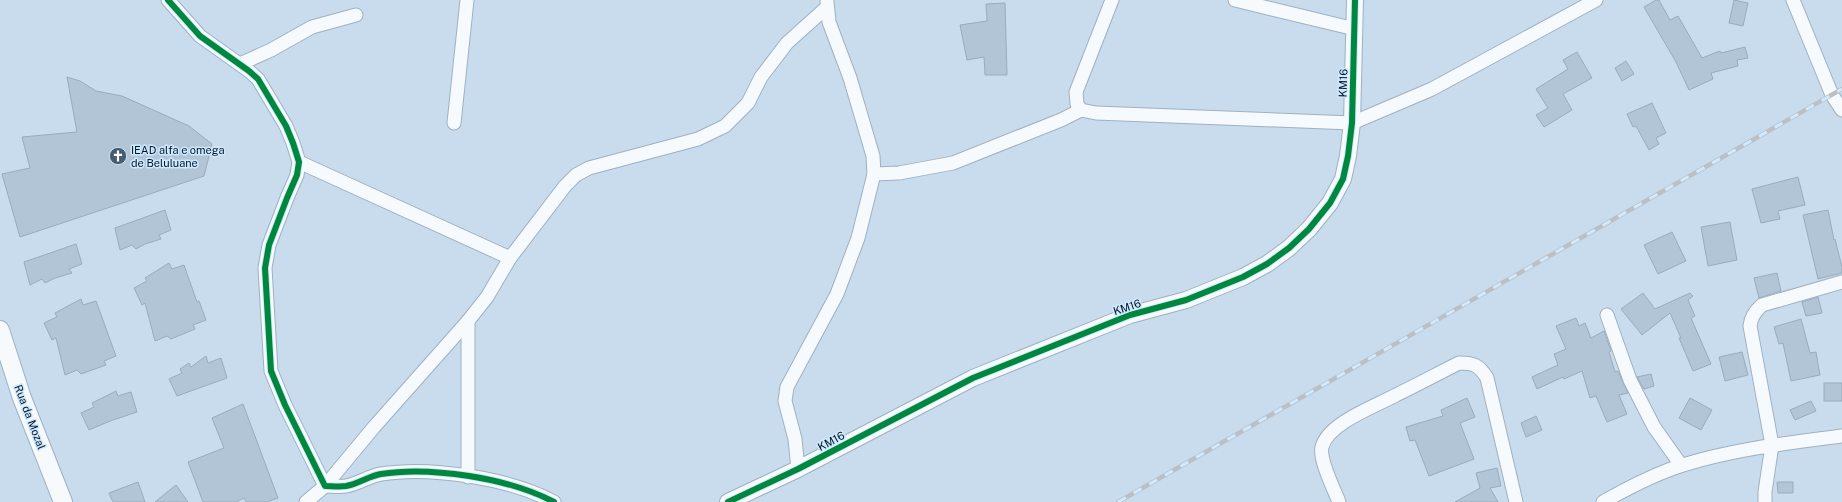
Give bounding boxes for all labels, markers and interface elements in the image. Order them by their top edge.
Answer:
street label: KM16 [1337,68,1349,97]
place label: IEAD alfa e omega de Beluluane [131,144,225,169]
church icon: IEAD alfa e omega de Beluluane [108,146,128,166]
street label: KM16 [1112,297,1143,317]
street label: Rua da Mozal [12,383,48,451]
street label: KM16 [816,429,847,453]

